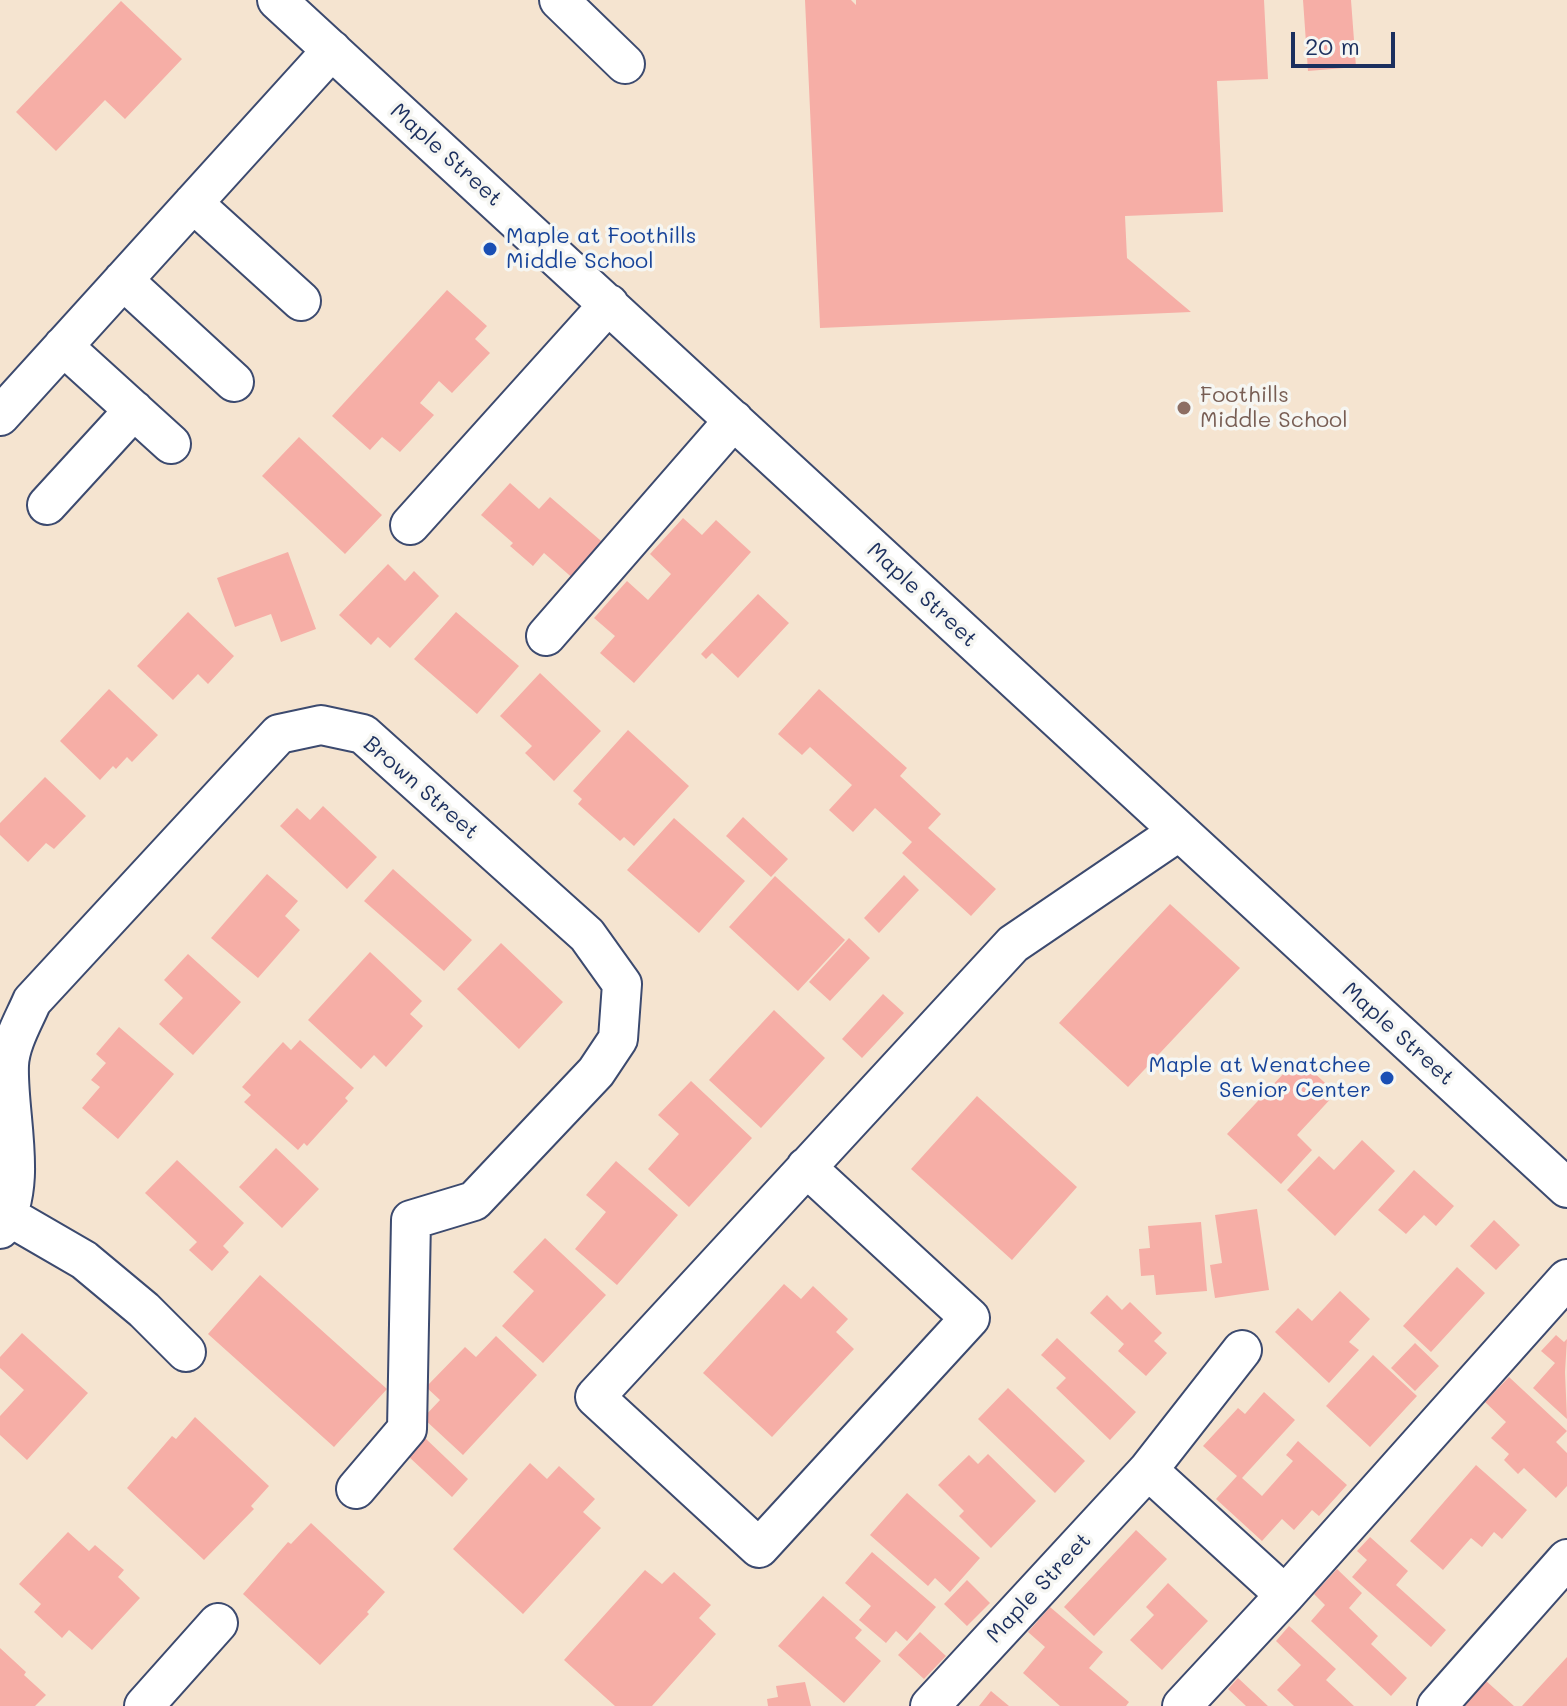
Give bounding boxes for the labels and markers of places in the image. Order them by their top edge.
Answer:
place label: Maple at Foothills Middle School [506,223,696,274]
marker: Maple at Foothills Middle School [481,240,499,258]
place label: Foothills Middle School [1200,382,1348,434]
marker: Foothills Middle School [1175,399,1193,417]
place label: Maple at Wenatchee Senior Center [1148,1052,1371,1104]
marker: Maple at Wenatchee Senior Center [1378,1069,1396,1087]

